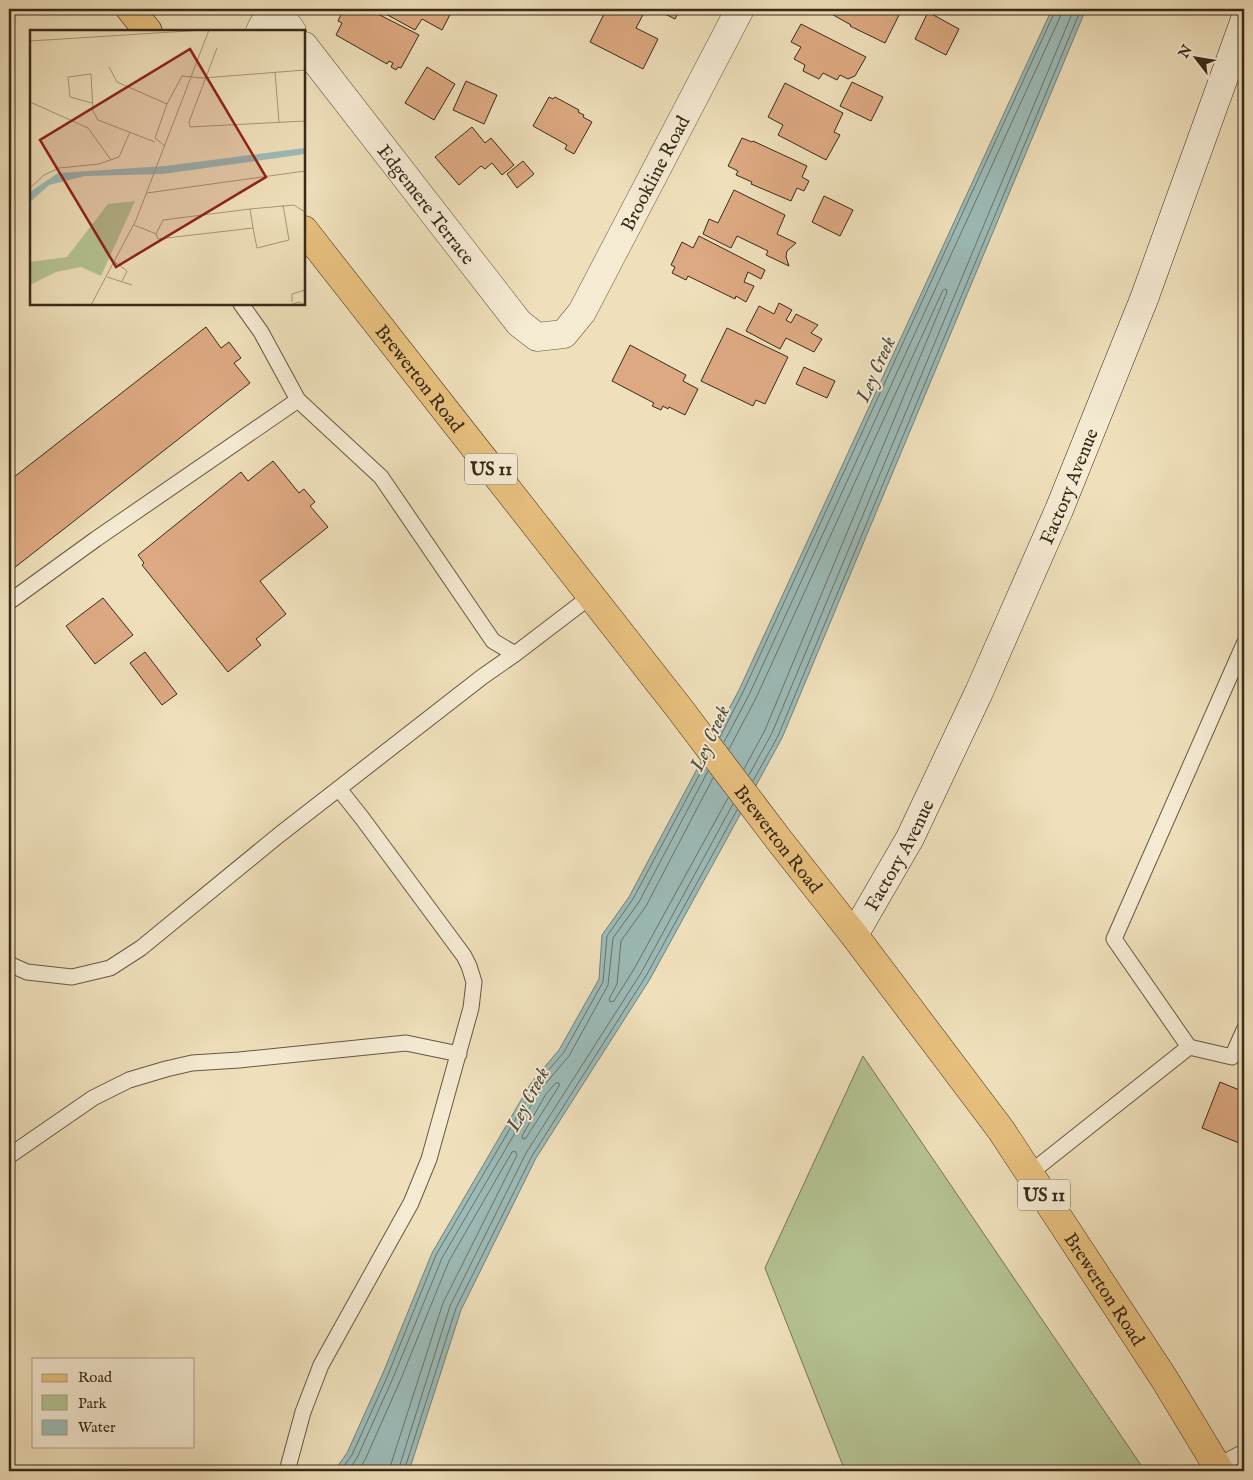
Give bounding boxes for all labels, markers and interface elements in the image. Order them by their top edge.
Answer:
inset map [30,30,305,305]
north arrow [1170,32,1220,82]
text: N [1174,42,1197,63]
street label: Brookline Road [616,111,697,235]
street label: Edgemere Terrace [371,140,479,270]
street label: Brewerton Road [369,320,469,439]
water label: Ley Creek [850,333,902,407]
street label: Factory Avenue [1035,425,1105,549]
road number: US 11 [465,454,517,484]
water label: Ley Creek [684,702,736,776]
street label: Brewerton Road [728,781,827,900]
street label: Factory Avenue [860,796,941,916]
water label: Ley Creek [501,1063,556,1137]
road number: US 11 [1018,1180,1070,1210]
street label: Brewerton Road [1058,1229,1150,1351]
legend [32,1358,195,1448]
text: Road [78,1368,113,1387]
text: Park [78,1394,108,1413]
text: Water [78,1418,116,1437]

